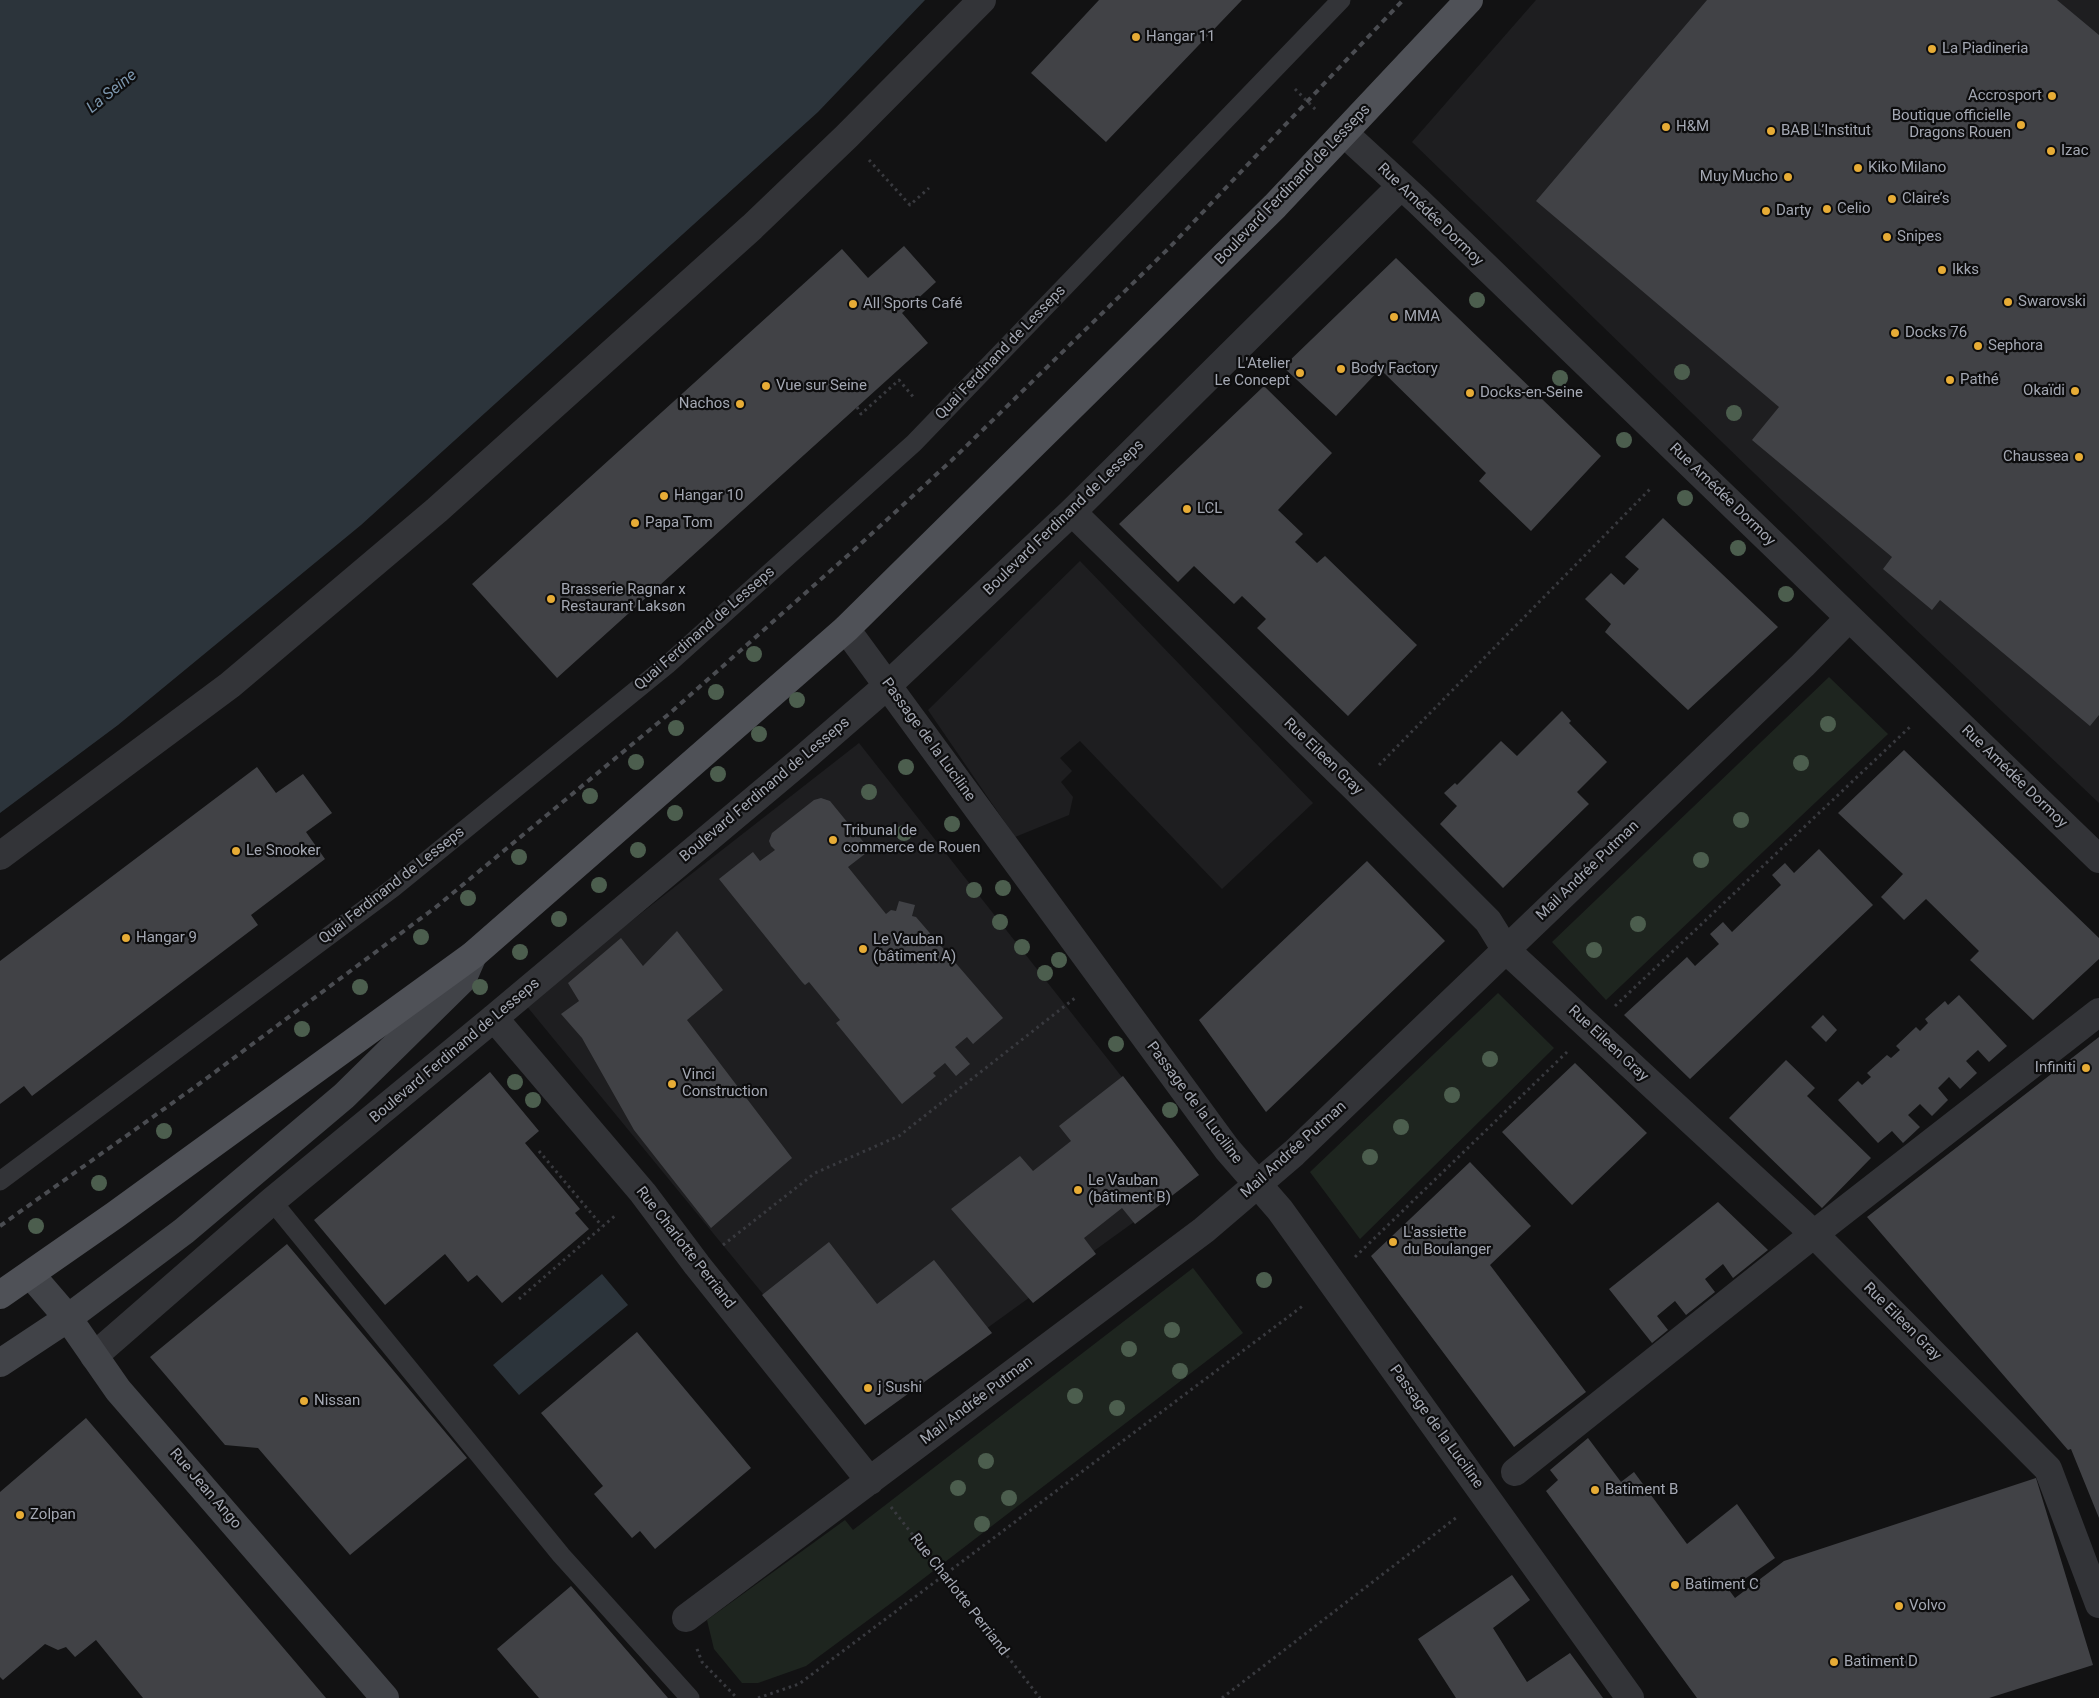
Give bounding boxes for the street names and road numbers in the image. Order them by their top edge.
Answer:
street label: Boulevard Ferdinand de Lesseps [1212,101,1374,269]
street label: Rue Amédée Dormoy [1373,160,1487,270]
street label: Quai Ferdinand de Lesseps [932,282,1070,424]
street label: Boulevard Ferdinand de Lesseps [980,437,1148,599]
street label: Rue Amédée Dormoy [1665,440,1779,550]
street label: Quai Ferdinand de Lesseps [631,563,779,695]
street label: Passage de la Luciline [877,675,979,805]
street label: Boulevard Ferdinand de Lesseps [677,714,853,866]
street label: Rue Eileen Gray [1280,715,1366,799]
street label: Rue Amédée Dormoy [1957,722,2071,832]
street label: Mail Andrée Putman [1533,817,1643,925]
street label: Quai Ferdinand de Lesseps [316,824,468,948]
street label: Boulevard Ferdinand de Lesseps [367,975,543,1127]
street label: Rue Eileen Gray [1564,1002,1652,1086]
street label: Passage de la Luciline [1142,1038,1246,1168]
street label: Mail Andrée Putman [1238,1098,1350,1202]
street label: Rue Charlotte Perriand [632,1183,738,1313]
street label: Rue Eileen Gray [1859,1279,1945,1365]
street label: Mail Andrée Putman [917,1353,1037,1449]
street label: Passage de la Luciline [1385,1362,1487,1492]
street label: Rue Jean Ango [165,1445,245,1533]
street label: Rue Charlotte Perriand [906,1530,1012,1660]

